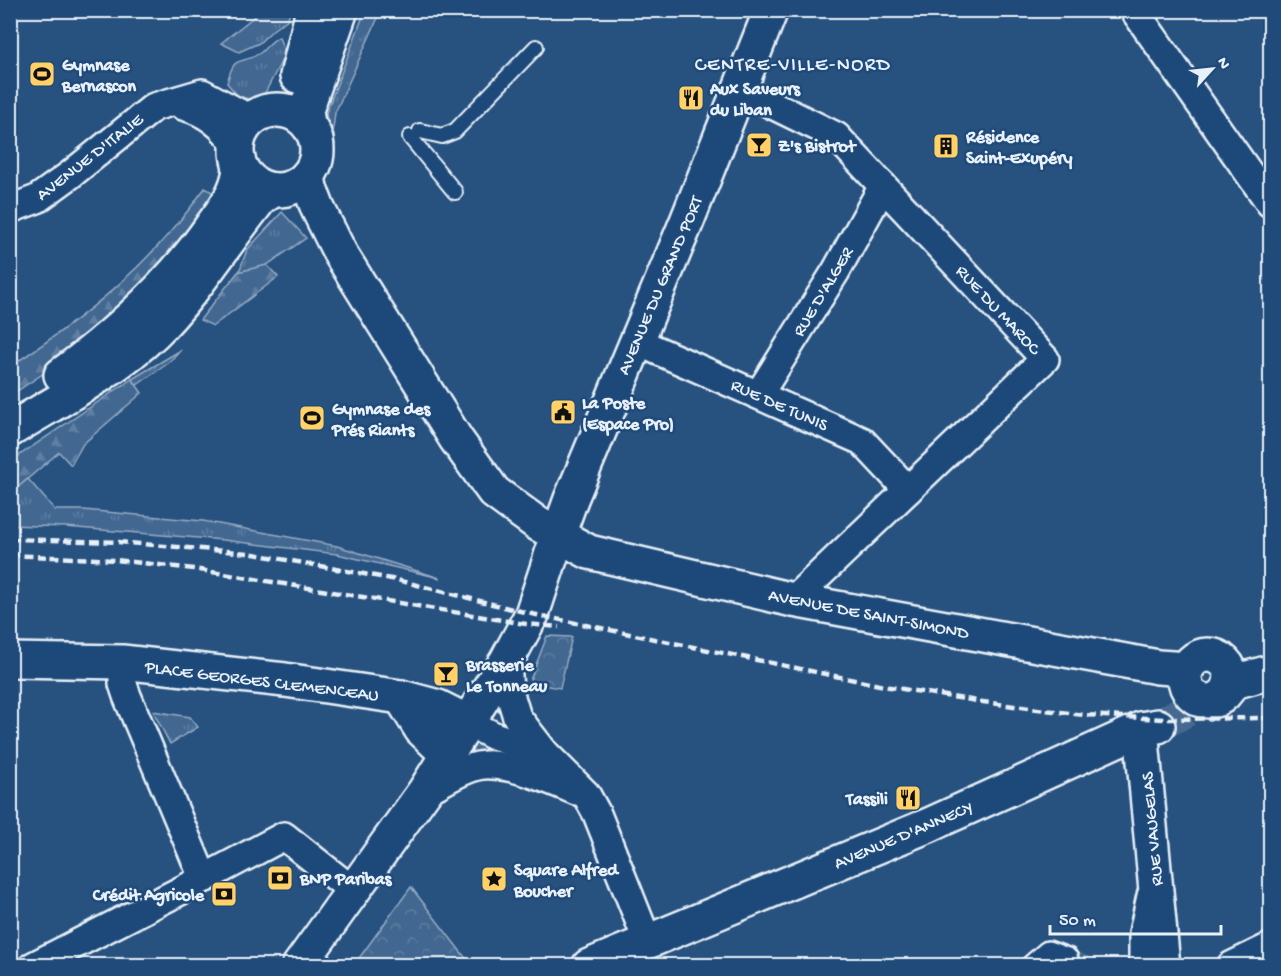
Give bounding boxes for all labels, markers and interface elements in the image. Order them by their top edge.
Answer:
north arrow [1182,39,1242,99]
district label: CENTRE-VILLE-NORD [695,55,891,78]
text: N [1211,55,1233,73]
place label: Gymnase Bernascon [61,56,136,98]
sports icon: Gymnase Bernascon [27,59,57,89]
place label: Aux Saveurs du Liban [709,80,801,122]
restaurant icon: Aux Saveurs du Liban [676,83,706,113]
street label: AVENUE D'ITALIE [33,109,149,206]
place label: Résidence Saint-Exupéry [965,128,1072,170]
bar icon: Z's Bistrot [744,130,774,160]
building icon: Résidence Saint-Exupéry [931,131,961,161]
place label: Z's Bistrot [778,137,857,158]
street label: AVENUE DU GRAND PORT [614,192,709,379]
street label: RUE D'ALGER [789,243,859,341]
street label: RUE DU MAROC [950,262,1045,361]
street label: RUE DE TUNIS [727,375,831,437]
place label: La Poste (Espace Pro) [582,394,674,436]
public building icon: La Poste (Espace Pro) [548,397,578,427]
place label: Gymnase des Prés Riants [331,400,432,442]
sports icon: Gymnase des Prés Riants [297,403,327,433]
street label: AVENUE DE SAINT-SIMOND [767,586,971,645]
place label: Brasserie Le Tonneau [465,656,548,698]
street label: PLACE GEORGES CLEMENCEAU [143,658,380,707]
bar icon: Brasserie Le Tonneau [431,659,461,689]
street label: RUE VAUGELAS [1138,770,1169,887]
restaurant icon: Tassili [893,783,923,813]
place label: Tassili [844,790,888,811]
street label: AVENUE D'ANNECY [831,797,977,875]
place label: Square Alfred Boucher [513,861,620,903]
bank icon: BNP Paribas [265,863,295,893]
place icon: Square Alfred Boucher [479,864,509,894]
place label: BNP Paribas [299,870,393,891]
bank icon: Crédit Agricole [209,879,239,909]
place label: Crédit Agricole [92,886,205,907]
scale bar [1050,898,1221,936]
text: 50 m [1059,911,1096,932]

